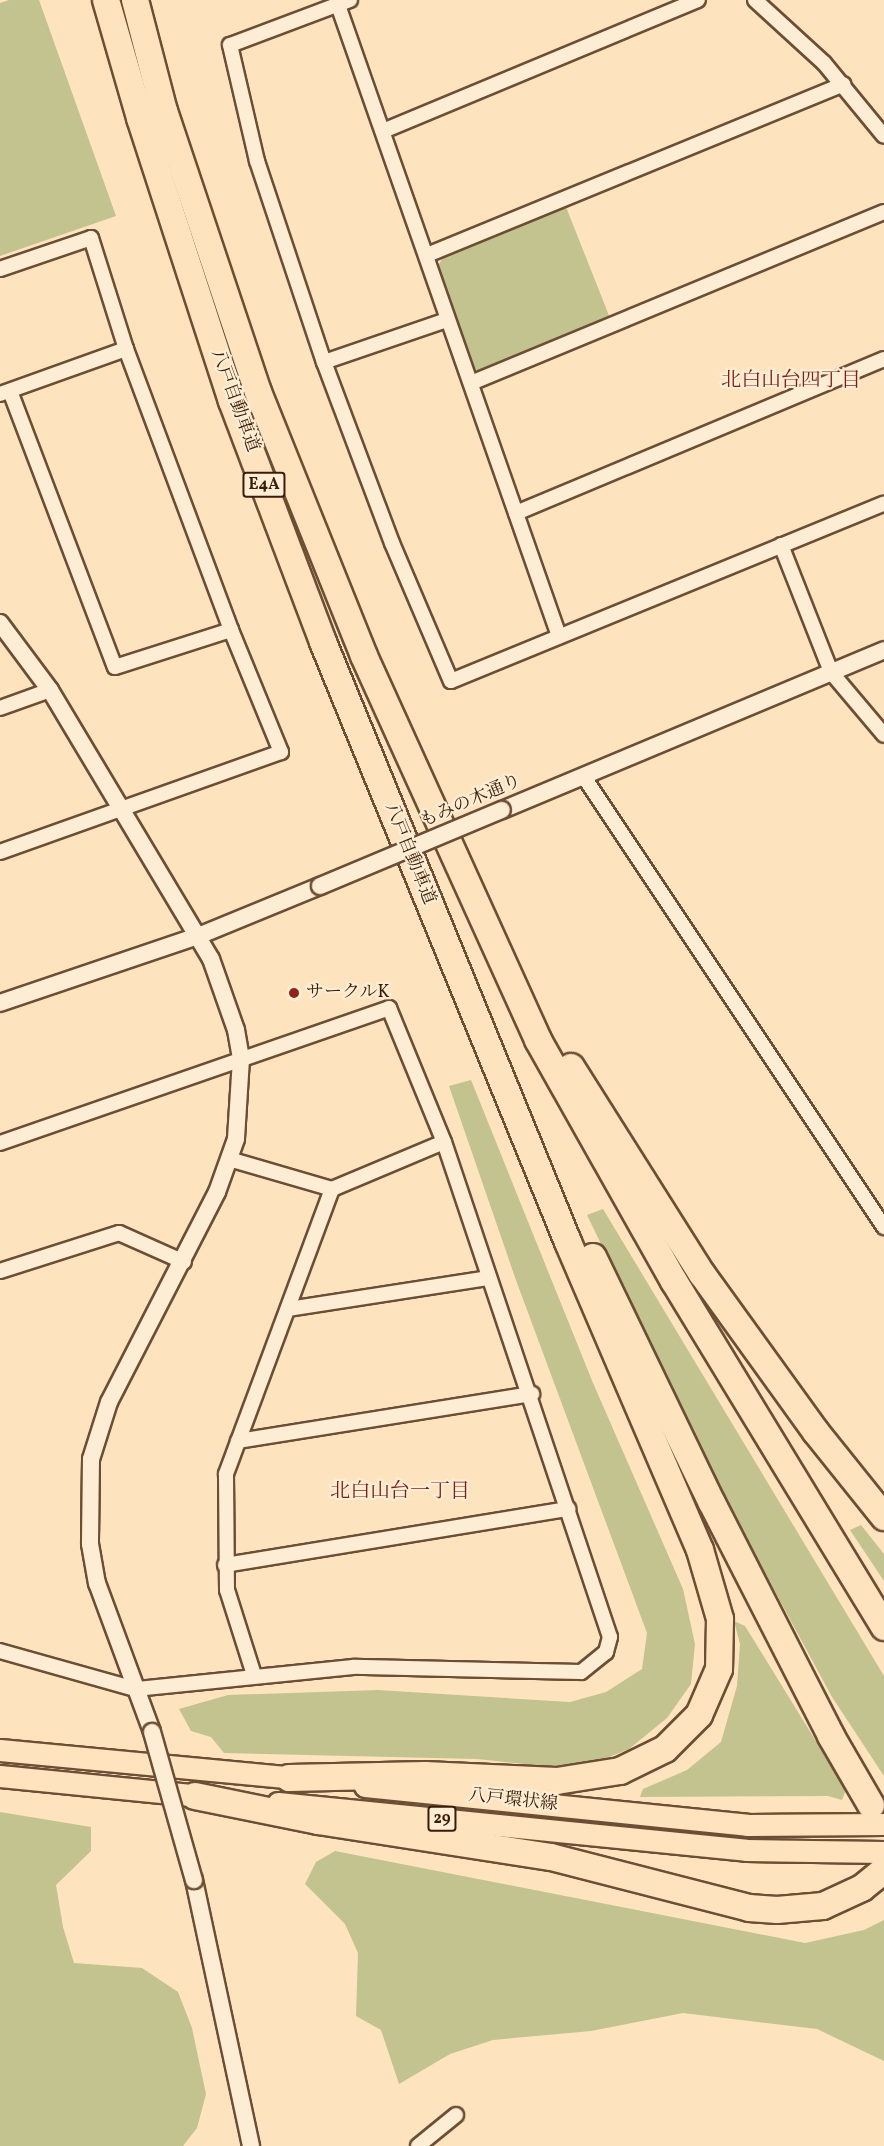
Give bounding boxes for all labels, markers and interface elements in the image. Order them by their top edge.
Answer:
street label: 八戸自動車道 [205,347,263,455]
district label: 北白山台四丁目 [721,369,861,393]
road number: E4A [242,472,286,498]
street label: もみの木通り [417,771,525,833]
street label: 八戸自動車道 [379,800,439,908]
place label: サークルK [306,982,390,1004]
marker: サークルK [287,986,301,1000]
district label: 北白山台一丁目 [330,1480,470,1504]
street label: 八戸環状線 [467,1786,559,1816]
road number: 29 [427,1806,457,1832]

